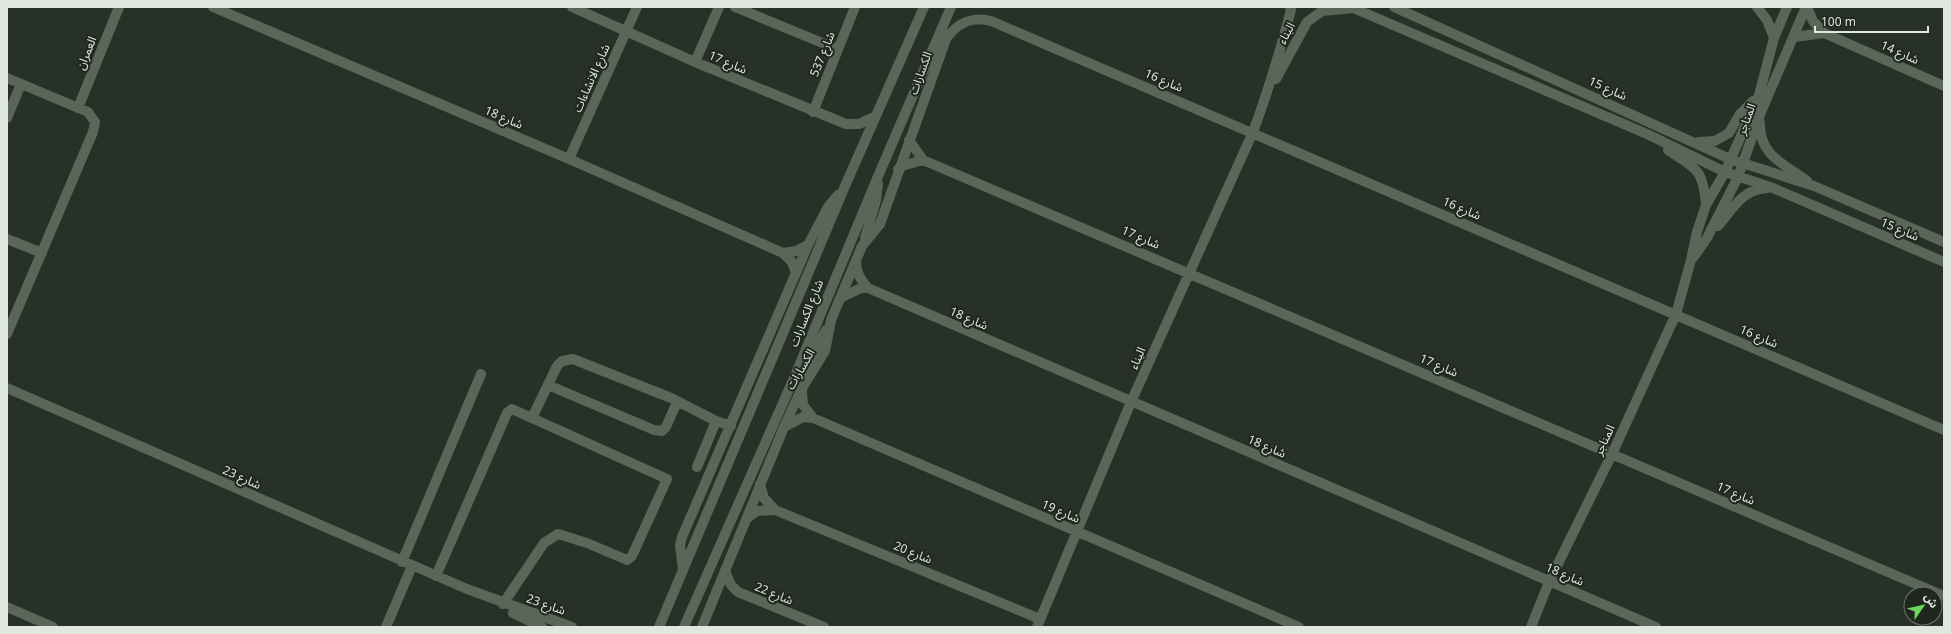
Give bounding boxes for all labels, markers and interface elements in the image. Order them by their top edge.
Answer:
scale bar [1815,8,1928,34]
text: 100 m [1821,13,1856,30]
street label: البناء [1273,19,1299,47]
street label: شارع 537 [805,29,840,79]
street label: العمران [72,34,100,72]
street label: شارع 14 [1878,36,1922,69]
street label: شارع الانشاءات [568,41,615,115]
street label: شارع 17 [706,46,750,79]
street label: الكسارات [904,49,936,97]
street label: شارع 16 [1142,64,1186,97]
street label: شارع 15 [1586,72,1630,105]
street label: شارع 18 [482,101,526,134]
street label: المناجر [1732,101,1760,138]
street label: شارع 16 [1440,192,1484,225]
street label: شارع 15 [1878,213,1922,246]
street label: شارع 17 [1119,221,1163,254]
street label: شارع الكسارات [785,277,828,350]
street label: شارع 18 [947,302,991,335]
street label: شارع 16 [1737,320,1781,353]
street label: البناء [1125,344,1149,372]
street label: الكسارات [781,345,819,393]
street label: شارع 17 [1417,349,1461,382]
street label: المناجر [1589,422,1619,459]
street label: شارع 18 [1245,430,1289,463]
street label: شارع 23 [220,461,264,494]
street label: شارع 17 [1714,477,1758,510]
street label: شارع 19 [1039,495,1083,528]
street label: شارع 20 [891,537,935,568]
street label: شارع 18 [1543,558,1587,591]
street label: شارع 22 [752,578,796,609]
north arrow [1903,586,1943,626]
street label: شارع 23 [524,589,568,620]
text: ش [1921,590,1942,611]

